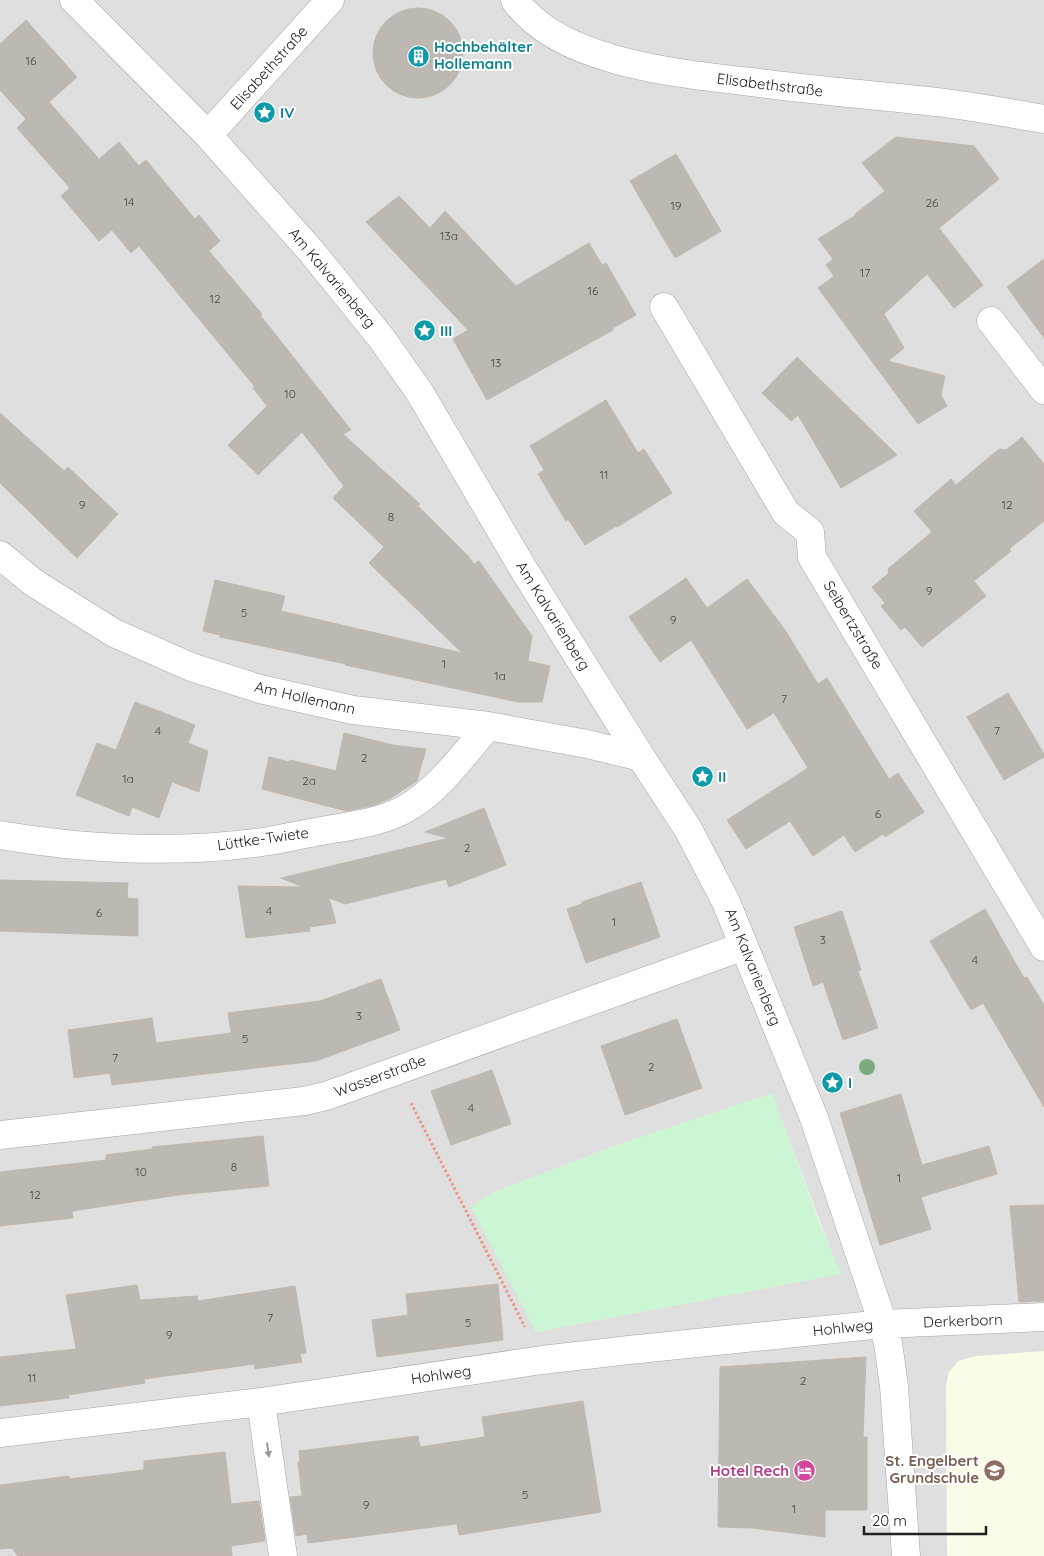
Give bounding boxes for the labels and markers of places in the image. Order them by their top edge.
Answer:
place label: Hochbehälter Hollemann [434,37,533,73]
building icon: Hochbehälter Hollemann [406,44,430,68]
place icon: IV [252,101,276,125]
place label: IV [280,103,294,122]
place icon: III [412,319,436,343]
place label: III [440,321,452,340]
place icon: II [690,765,714,789]
place label: II [718,767,726,786]
place icon: I [820,1071,844,1095]
place label: I [848,1073,852,1092]
place label: St. Engelbert Grundschule [885,1451,979,1487]
school or university icon: St. Engelbert Grundschule [983,1458,1007,1482]
hotel icon: Hotel Rech [793,1459,817,1483]
place label: Hotel Rech [710,1461,789,1480]

